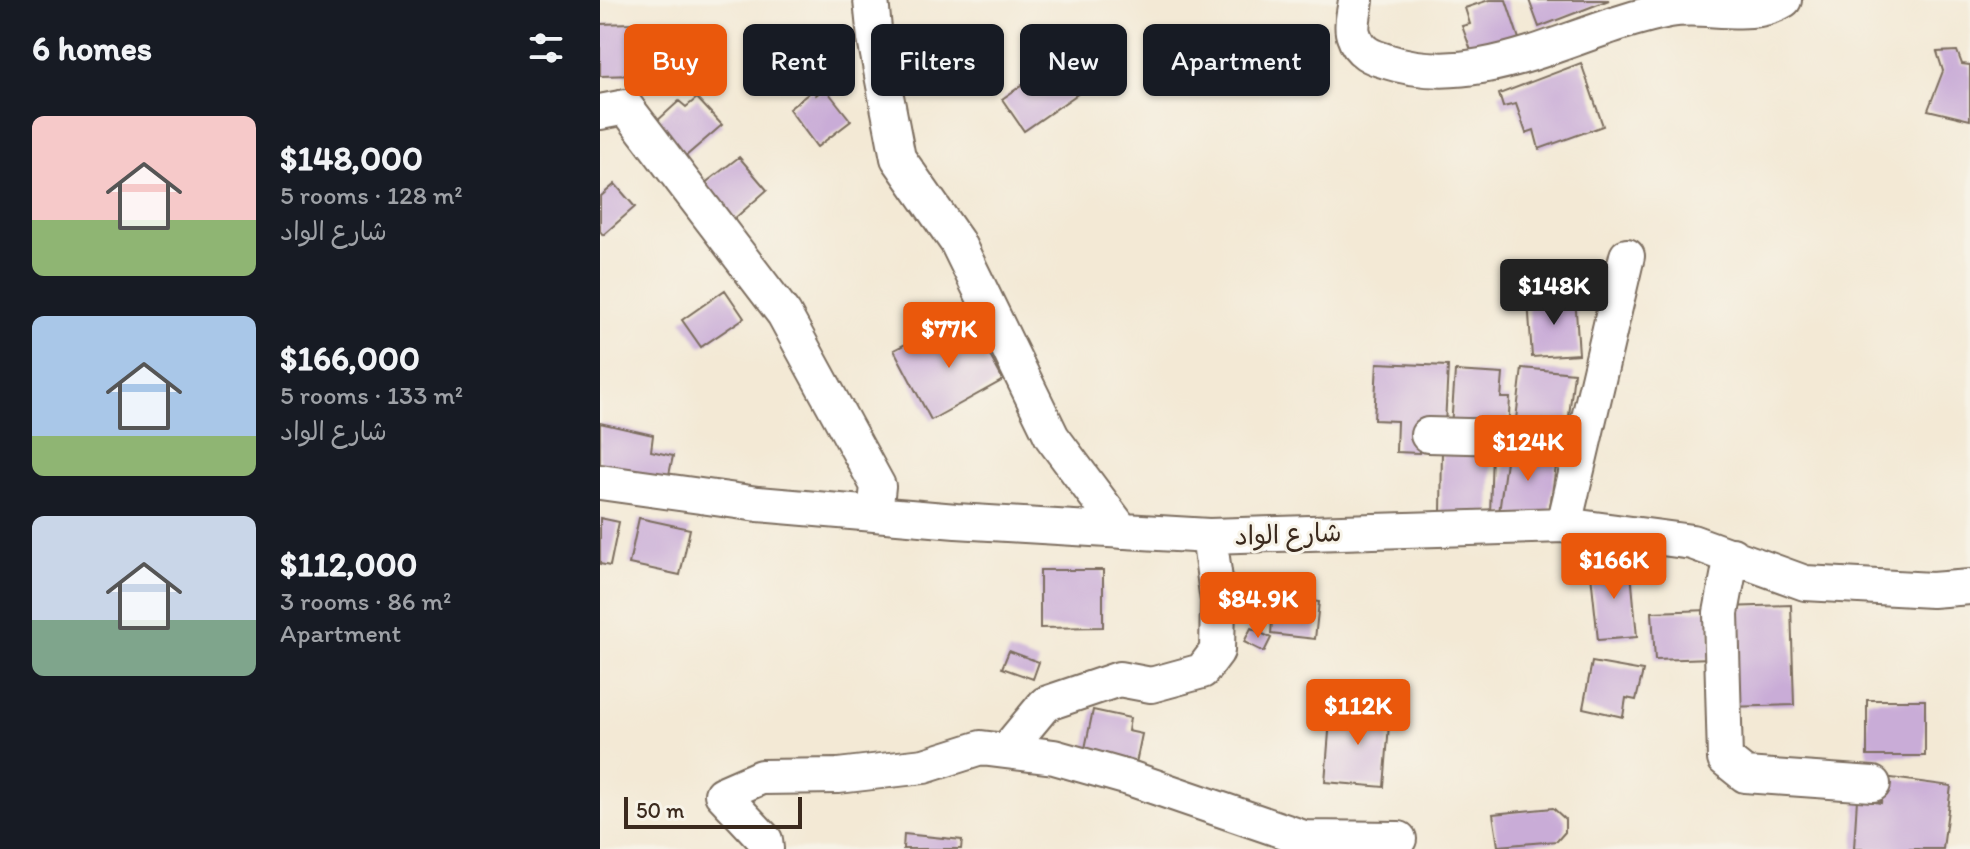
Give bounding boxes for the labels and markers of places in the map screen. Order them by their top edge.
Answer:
pin: $148K [1498,259,1610,327]
pin: $77K [902,302,996,370]
pin: $124K [1472,415,1584,483]
pin: $166K [1558,533,1670,601]
pin: $84.9K [1193,572,1323,640]
pin: $112K [1302,679,1414,747]

